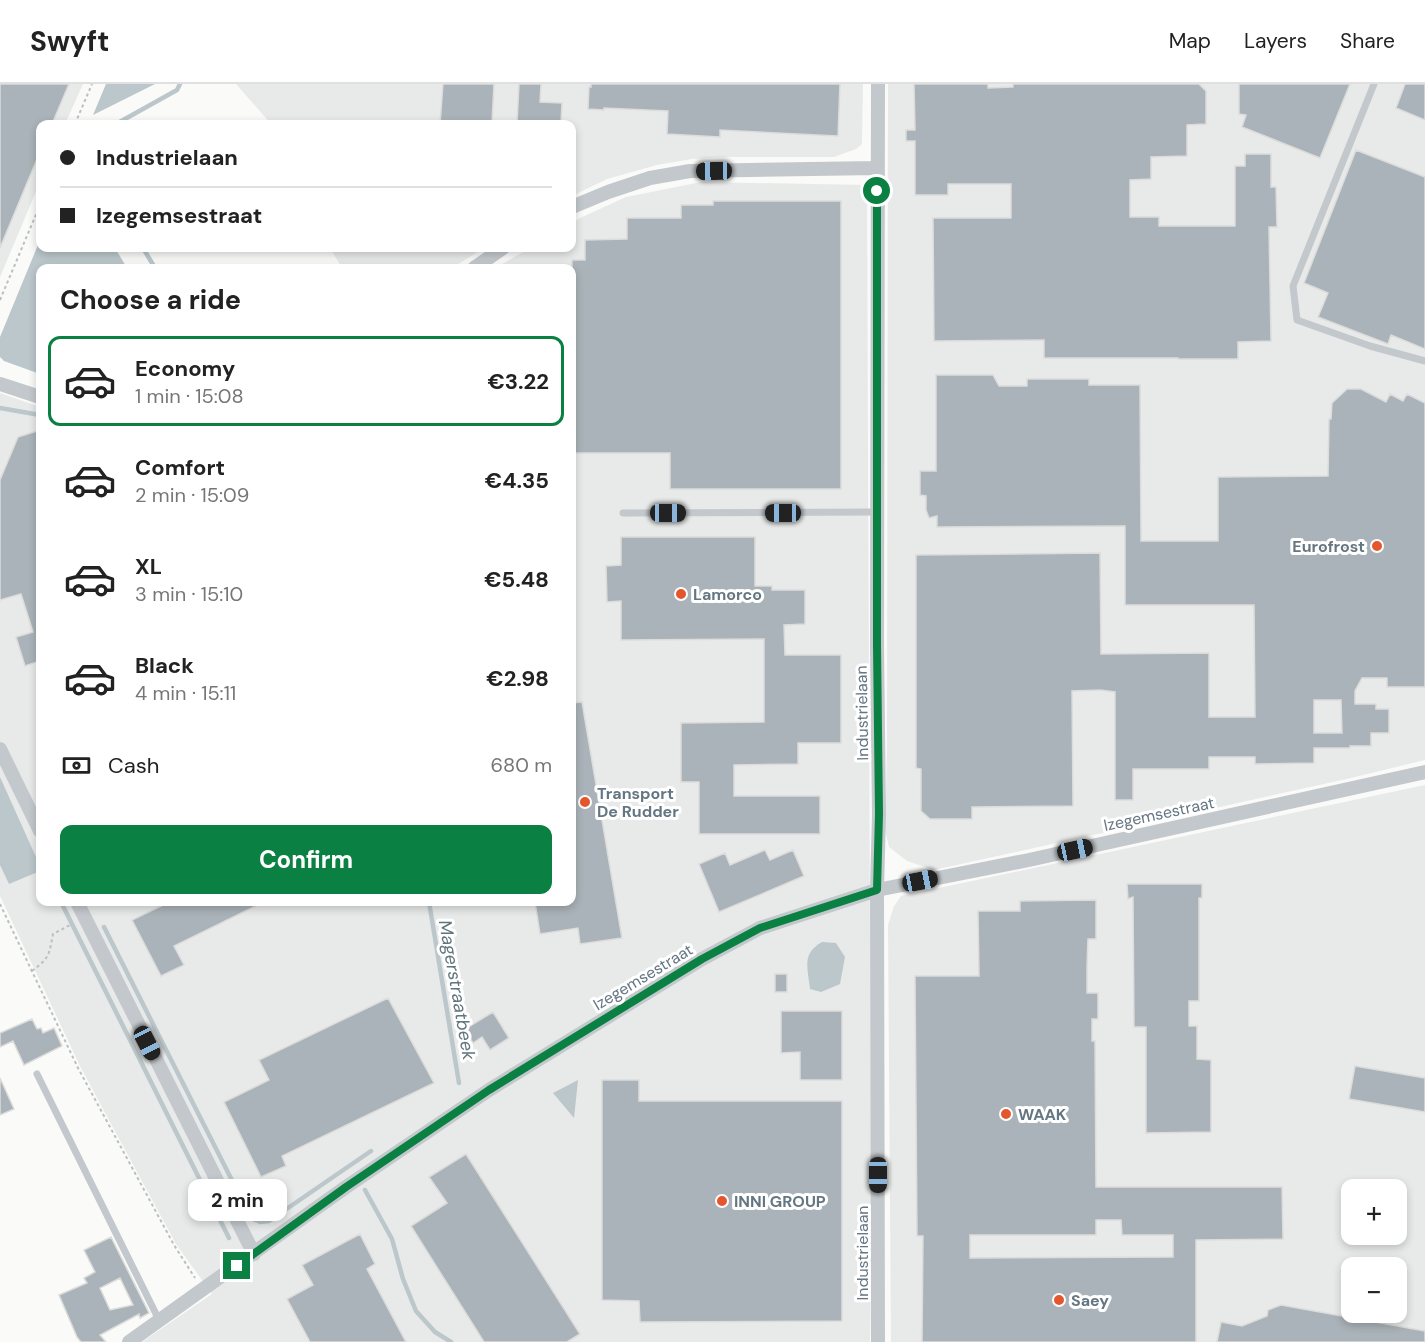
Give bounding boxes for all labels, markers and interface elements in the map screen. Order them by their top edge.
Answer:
text: Swyft [30,23,109,60]
text: Map [1169,27,1211,55]
text: Layers [1244,27,1307,55]
text: Share [1340,27,1395,55]
text: Industrielaan [96,143,238,172]
car [696,162,732,180]
route start [863,177,890,204]
text: Izegemsestraat [96,201,262,230]
text: Choose a ride [60,282,241,317]
icon: car [63,354,117,408]
text: Economy [135,354,235,383]
text: €3.22 [487,367,549,396]
text: 1 min · 15:08 [135,383,244,409]
icon: car [63,453,117,507]
text: Comfort [135,453,225,482]
text: €4.35 [485,466,549,495]
text: 2 min · 15:09 [135,482,249,508]
car [650,504,686,522]
car [765,504,801,522]
place label: Eurofrost [1292,536,1365,557]
marker: Eurofrost [1370,539,1384,553]
icon: car [63,552,117,606]
text: XL [135,552,162,581]
text: €5.48 [484,565,549,594]
text: 3 min · 15:10 [135,581,243,607]
place label: Lamorco [693,584,762,605]
marker: Lamorco [674,587,688,601]
icon: car [63,651,117,705]
text: Black [135,651,194,680]
text: €2.98 [486,664,549,693]
street label: Industrielaan [851,665,873,761]
text: 4 min · 15:11 [135,680,236,706]
icon: cash [60,749,93,782]
text: Cash [108,751,159,780]
text: 680 m [490,752,552,778]
place label: Transport De Rudder [597,783,679,822]
street label: Izegemsestraat [1102,792,1216,836]
marker: Transport De Rudder [578,795,592,809]
button: Confirm [60,825,552,894]
car [1056,837,1094,863]
car [901,869,939,893]
water label: Magerstraatbeek [433,918,481,1063]
street label: Izegemsestraat [589,939,697,1015]
car [131,1023,163,1063]
place label: WAAK [1018,1104,1067,1125]
marker: WAAK [999,1107,1013,1121]
car [869,1157,887,1193]
callout: 2 min [188,1179,286,1221]
map controls [1341,1179,1407,1323]
button: + [1341,1179,1407,1245]
text: 2 min [211,1187,264,1213]
place label: INNI GROUP [734,1191,826,1212]
marker: INNI GROUP [715,1194,729,1208]
street label: Industrielaan [852,1205,873,1301]
route end [223,1252,250,1279]
button: − [1341,1257,1407,1323]
place label: Saey [1071,1290,1109,1311]
marker: Saey [1052,1293,1066,1307]

